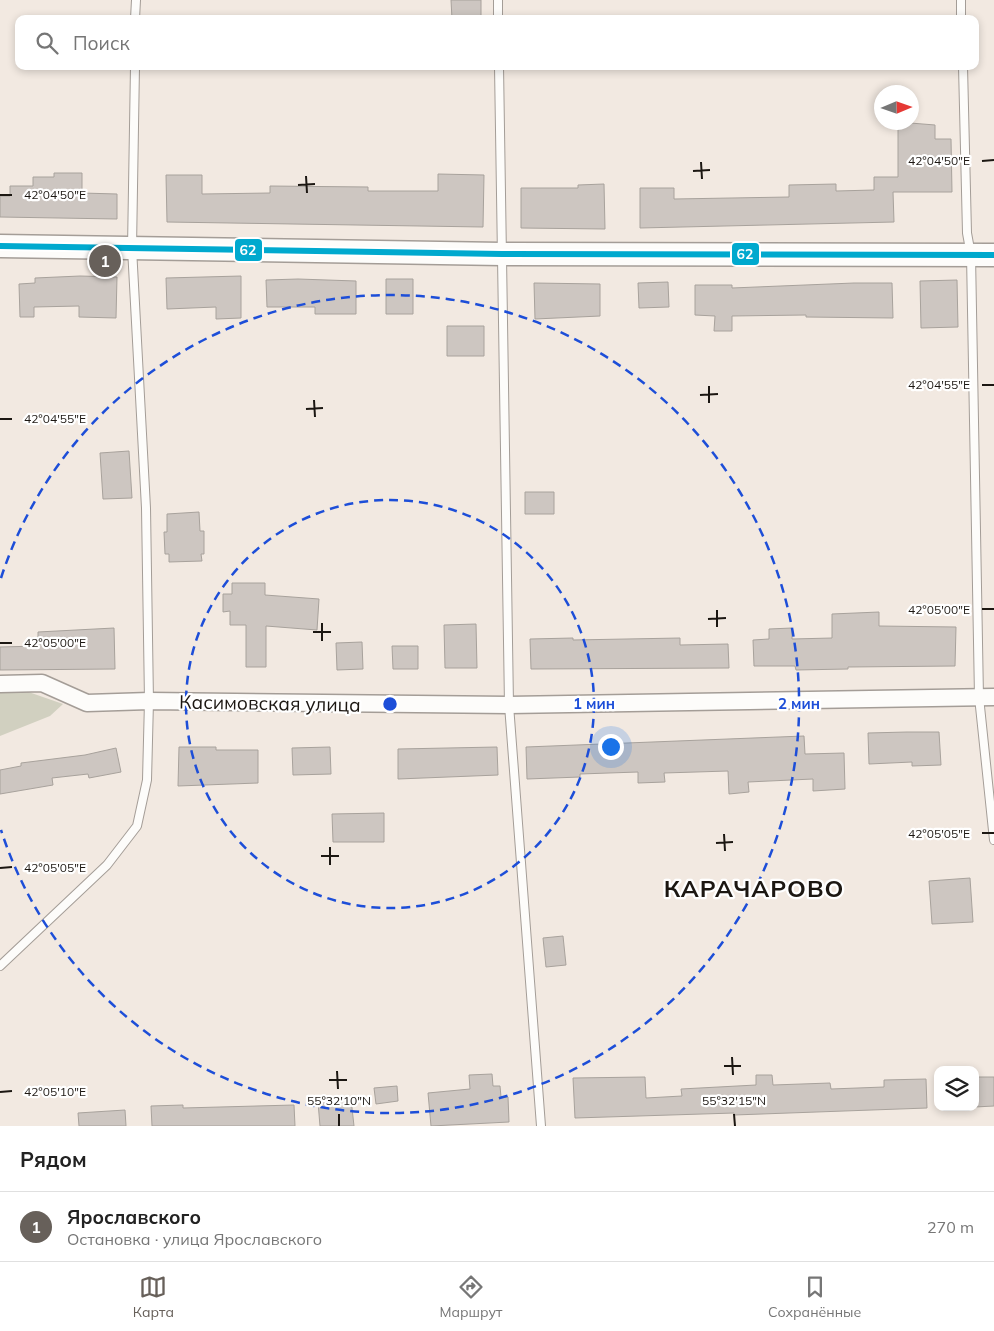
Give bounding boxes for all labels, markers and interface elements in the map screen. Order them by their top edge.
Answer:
search box [15,15,979,70]
icon: search [33,29,61,57]
text: Поиск [73,31,130,55]
north arrow [874,85,919,130]
text: 42°04'50"E [908,153,970,168]
text: 42°04'50"E [24,187,86,202]
line badge: 62 [234,238,263,262]
text: 62 [240,241,256,259]
pin: 1 [89,242,121,280]
line badge: 62 [731,242,760,266]
text: 62 [737,245,753,263]
text: 42°04'55"E [908,377,970,392]
text: 42°04'55"E [24,411,86,426]
text: 42°05'00"E [908,602,970,617]
text: 42°05'00"E [24,635,86,650]
street label: Касимовская улица [179,689,361,717]
text: 1 мин [573,694,615,713]
text: 2 мин [778,694,820,713]
centre of rings [381,695,399,713]
your location [598,734,624,760]
text: 42°05'05"E [908,826,970,841]
text: 42°05'05"E [24,860,86,875]
district label: КАРАЧАРОВО [664,873,844,903]
map controls [934,1066,979,1111]
button: layers [934,1066,979,1111]
text: 42°05'10"E [24,1084,86,1099]
text: 55°32'10"N [307,1093,371,1108]
text: 55°32'15"N [702,1093,766,1108]
text: Рядом [20,1146,87,1172]
text: Ярославского [67,1205,201,1229]
text: 1 [31,1217,41,1237]
text: 270 m [927,1217,974,1237]
text: Остановка · улица Ярославского [67,1229,322,1249]
tab: Карта [133,1273,174,1321]
tab: Маршрут [440,1273,502,1321]
tab: Сохранённые [768,1273,861,1321]

